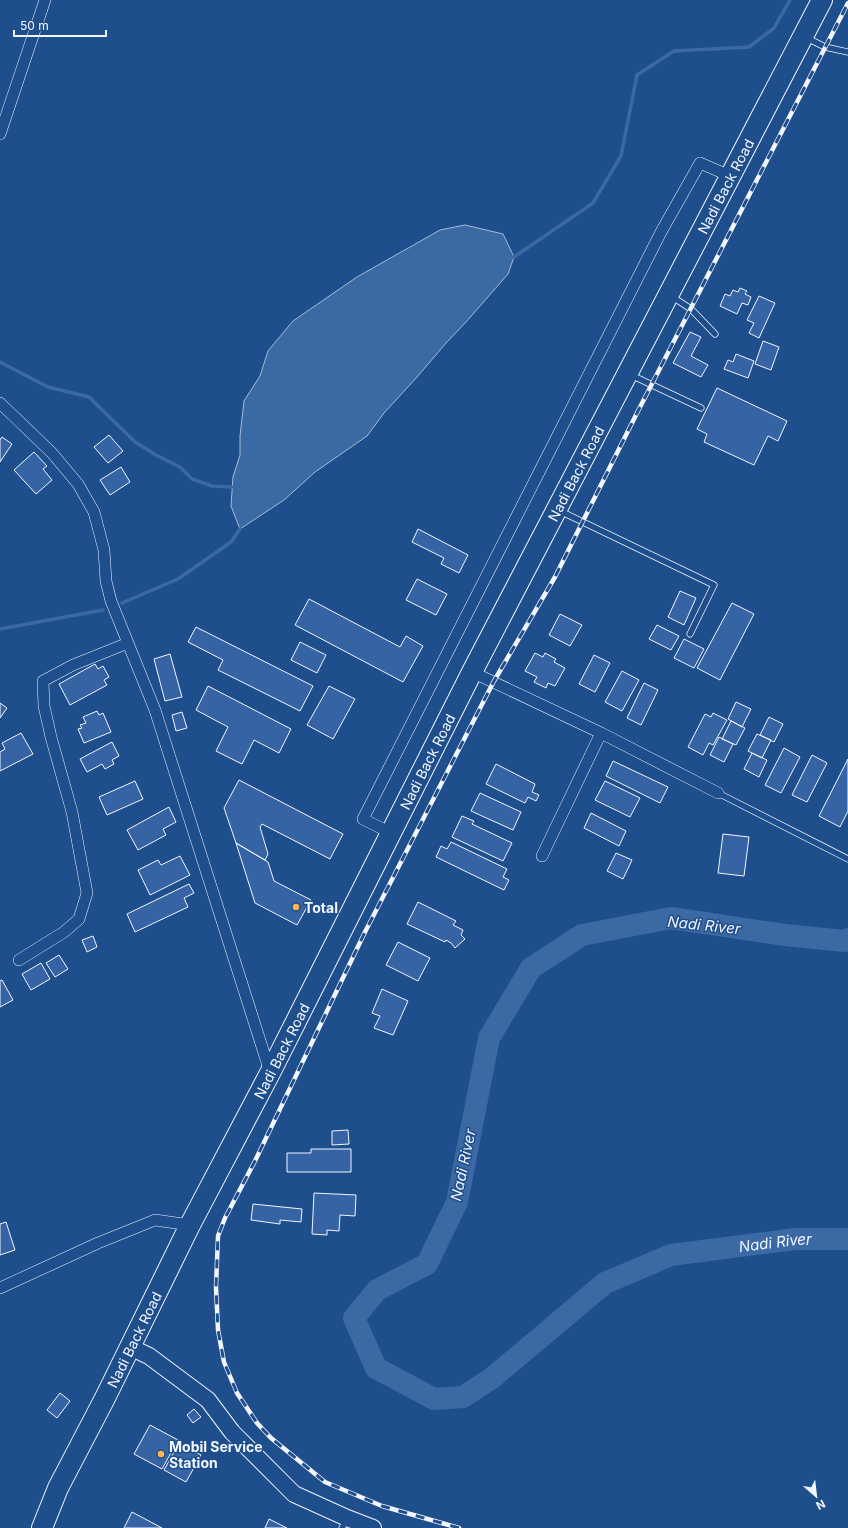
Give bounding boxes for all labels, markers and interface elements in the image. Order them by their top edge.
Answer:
scale bar [14,12,106,38]
text: 50 m [20,18,49,33]
street label: Nadi Back Road [693,136,757,237]
street label: Nadi Back Road [544,423,607,524]
street label: Nadi Back Road [396,711,458,812]
place label: Total [304,899,338,916]
marker: Total [291,902,301,912]
water label: Nadi River [667,912,742,938]
street label: Nadi Back Road [250,1000,312,1101]
water label: Nadi River [446,1127,480,1203]
water label: Nadi River [738,1229,812,1256]
street label: Nadi Back Road [103,1289,165,1390]
place label: Mobil Service Station [169,1438,263,1471]
marker: Mobil Service Station [156,1449,166,1459]
north arrow [796,1476,836,1516]
text: N [814,1497,828,1513]

